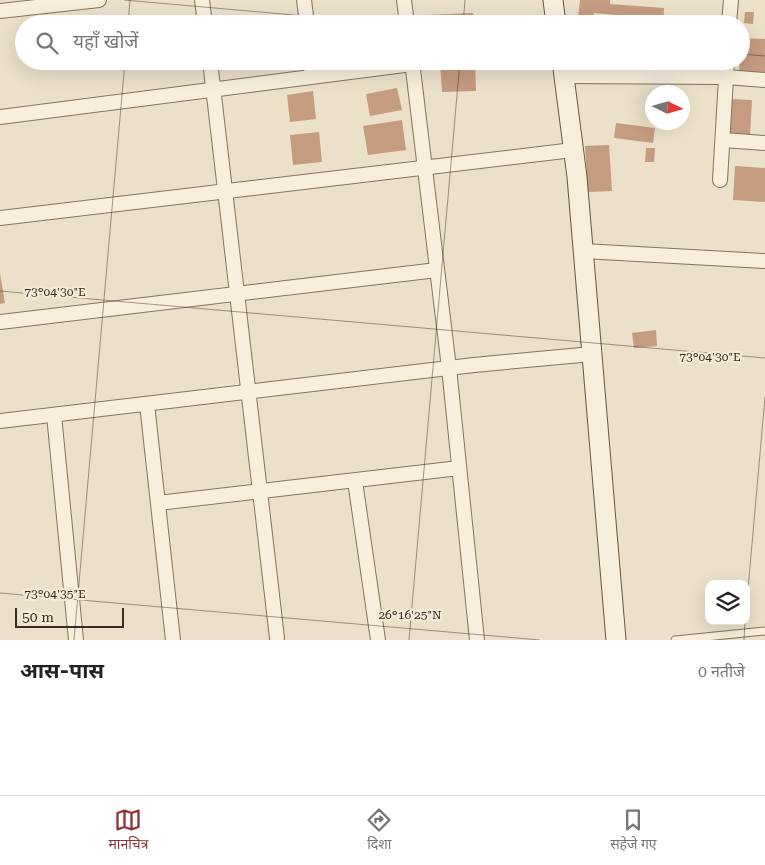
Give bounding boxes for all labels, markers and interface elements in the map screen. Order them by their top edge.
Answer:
search box [15,15,750,70]
icon: search [33,29,61,57]
text: यहाँ खोजें [73,30,138,53]
north arrow [645,85,690,130]
text: 73°04'30"E [24,285,86,299]
text: 73°04'30"E [679,350,741,364]
map controls [705,580,750,625]
button: layers [705,580,750,625]
text: 73°04'35"E [24,587,86,601]
scale bar [15,605,124,628]
text: 26°16'25"N [378,608,442,622]
text: 50 m [22,609,54,625]
text: आस-पास [20,659,104,683]
text: 0 नतीजे [698,662,745,681]
tab: मानचित्र [108,806,148,855]
tab: दिशा [365,806,393,855]
tab: सहेजे गए [610,806,657,855]

